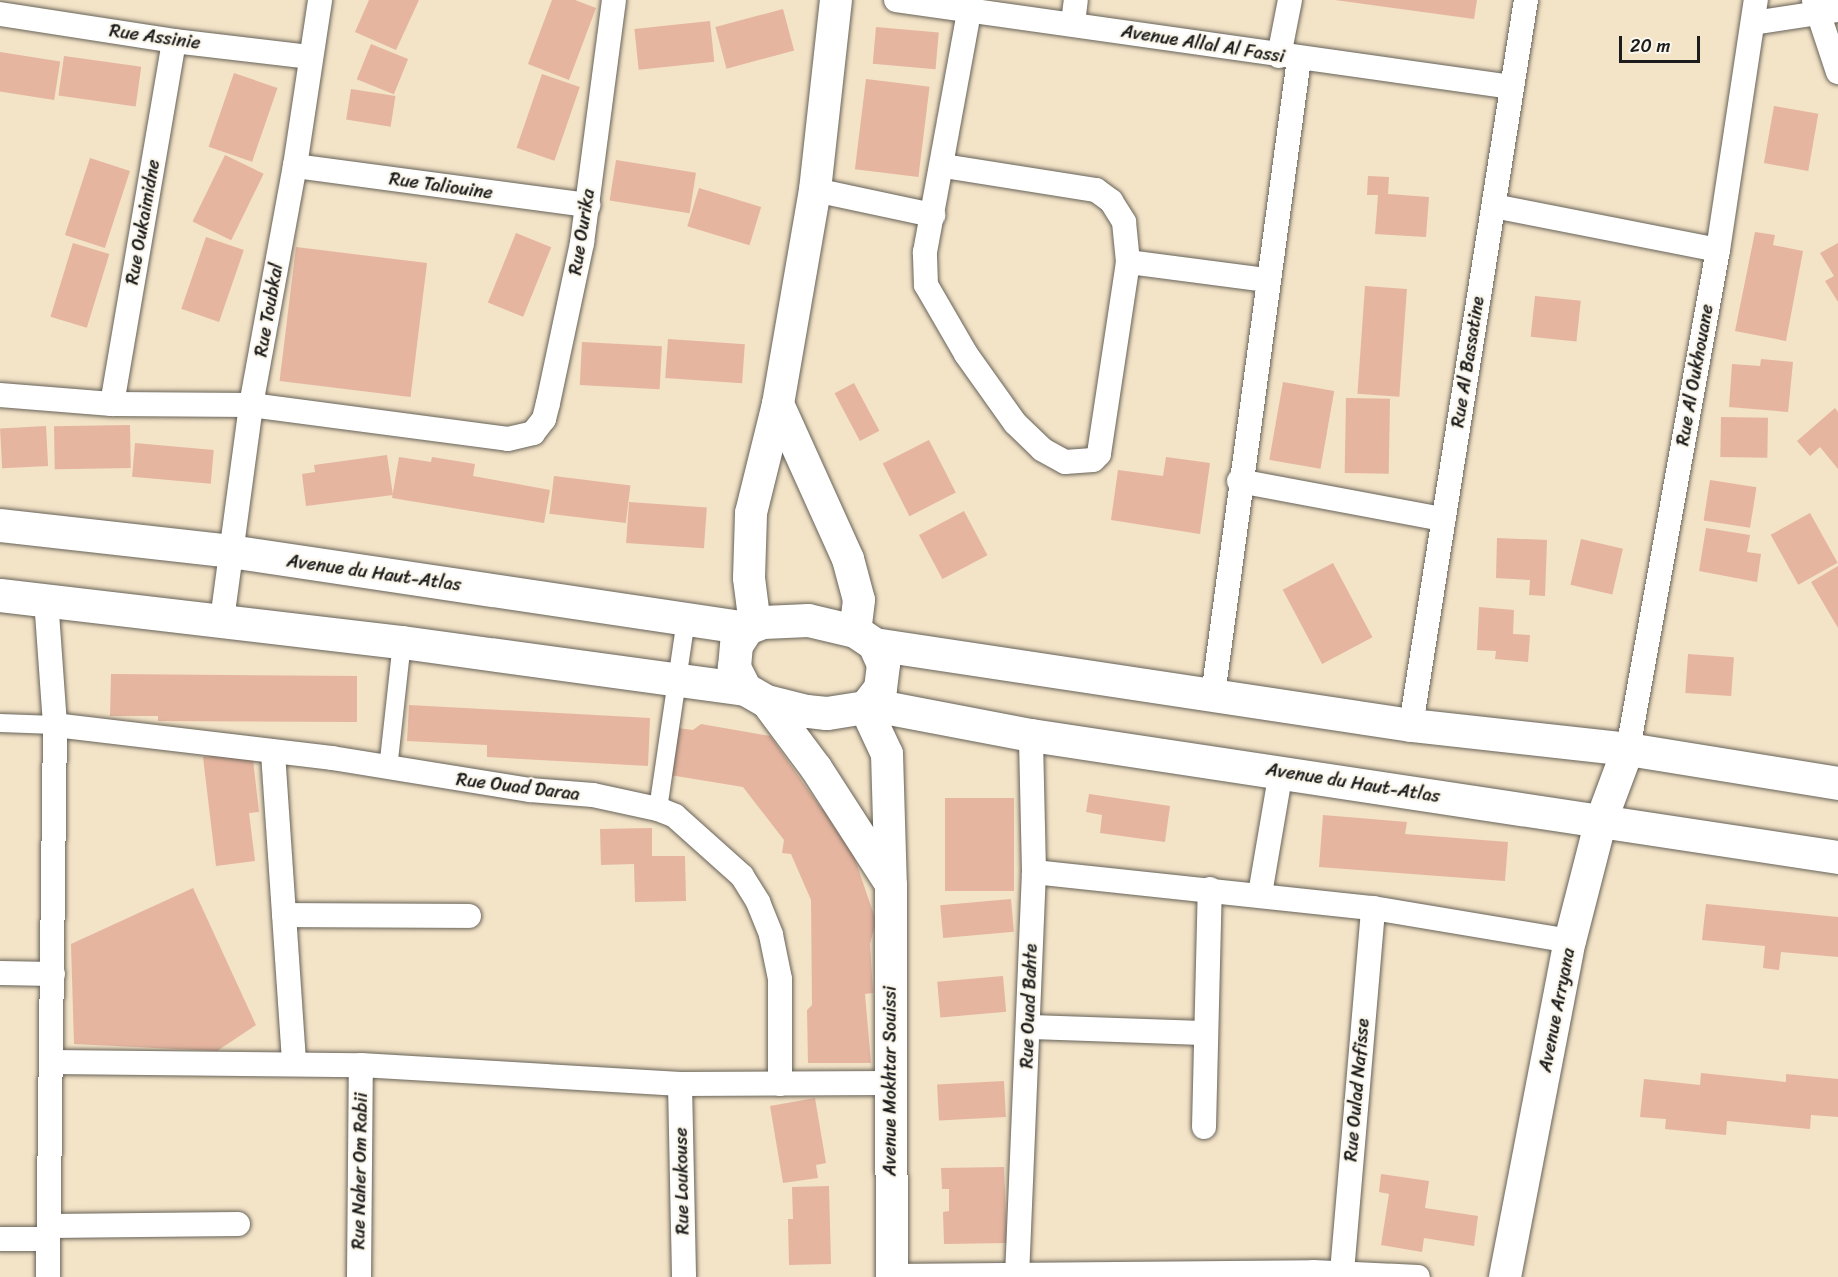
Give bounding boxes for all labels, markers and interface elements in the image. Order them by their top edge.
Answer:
street label: Rue Assinie [108,20,202,54]
street label: Avenue Allal Al Fassi [1120,20,1286,68]
scale bar [1622,24,1703,62]
text: 20 m [1630,30,1670,62]
street label: Rue Oukaimidne [121,158,165,286]
street label: Rue Taliouine [388,168,494,204]
street label: Rue Ourika [565,187,599,277]
street label: Rue Toubkal [250,261,288,359]
street label: Rue Al Bassatine [1447,294,1489,430]
street label: Rue Al Oukhouane [1672,303,1718,447]
street label: Avenue du Haut-Atlas [285,550,463,596]
street label: Avenue du Haut-Atlas [1265,759,1441,807]
street label: Rue Ouad Daraa [455,769,581,805]
street label: Rue Ouad Bahte [1016,943,1042,1069]
street label: Avenue Arryana [1534,946,1580,1074]
street label: Avenue Mokhtar Souissi [879,986,901,1176]
street label: Rue Oulad Nafisse [1340,1017,1374,1163]
street label: Rue Naher Om Rabii [348,1092,372,1250]
street label: Rue Loukouse [670,1127,694,1235]

